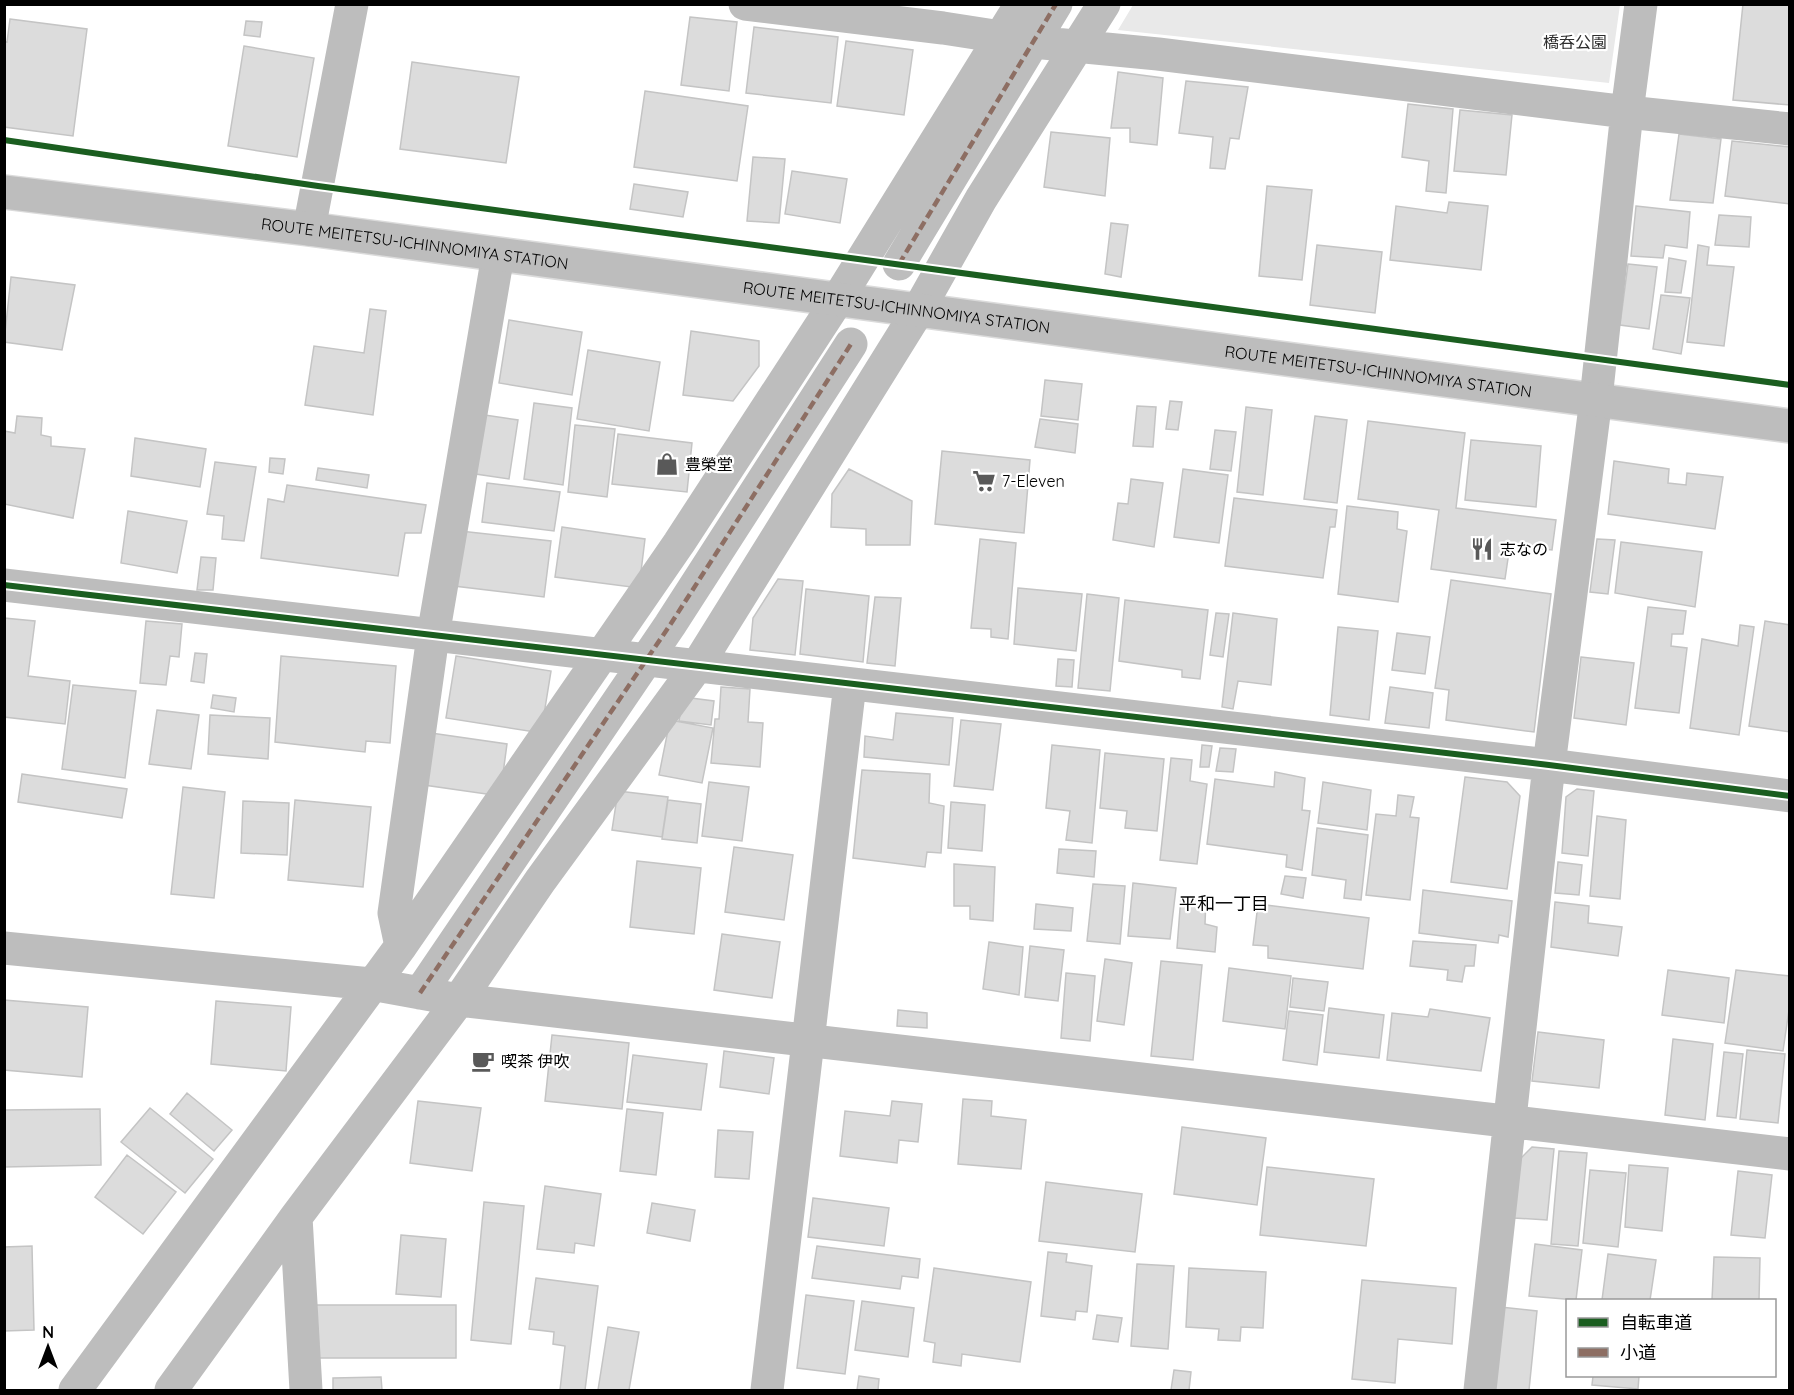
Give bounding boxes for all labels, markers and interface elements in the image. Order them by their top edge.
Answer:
park label: 橋呑公園 [1543,32,1607,52]
street label: ROUTE MEITETSU-ICHINNOMIYA STATION [260,213,570,273]
street label: ROUTE MEITETSU-ICHINNOMIYA STATION [742,277,1051,337]
street label: ROUTE MEITETSU-ICHINNOMIYA STATION [1224,341,1533,402]
shop icon: 豊榮堂 [654,451,680,477]
place label: 豊榮堂 [685,454,733,474]
supermarket icon: 7-Eleven [971,468,997,494]
place label: 7-Eleven [1002,471,1065,491]
restaurant icon: 志なの [1469,536,1495,562]
place label: 志なの [1500,539,1548,559]
district label: 平和一丁目 [1179,892,1269,915]
cafe icon: 喫茶 伊吹 [470,1048,496,1074]
place label: 喫茶 伊吹 [501,1051,569,1071]
legend [1566,1299,1776,1377]
text: 自転車道 [1620,1311,1692,1334]
north arrow [18,1317,78,1377]
text: N [42,1322,54,1342]
text: 小道 [1620,1341,1656,1364]

